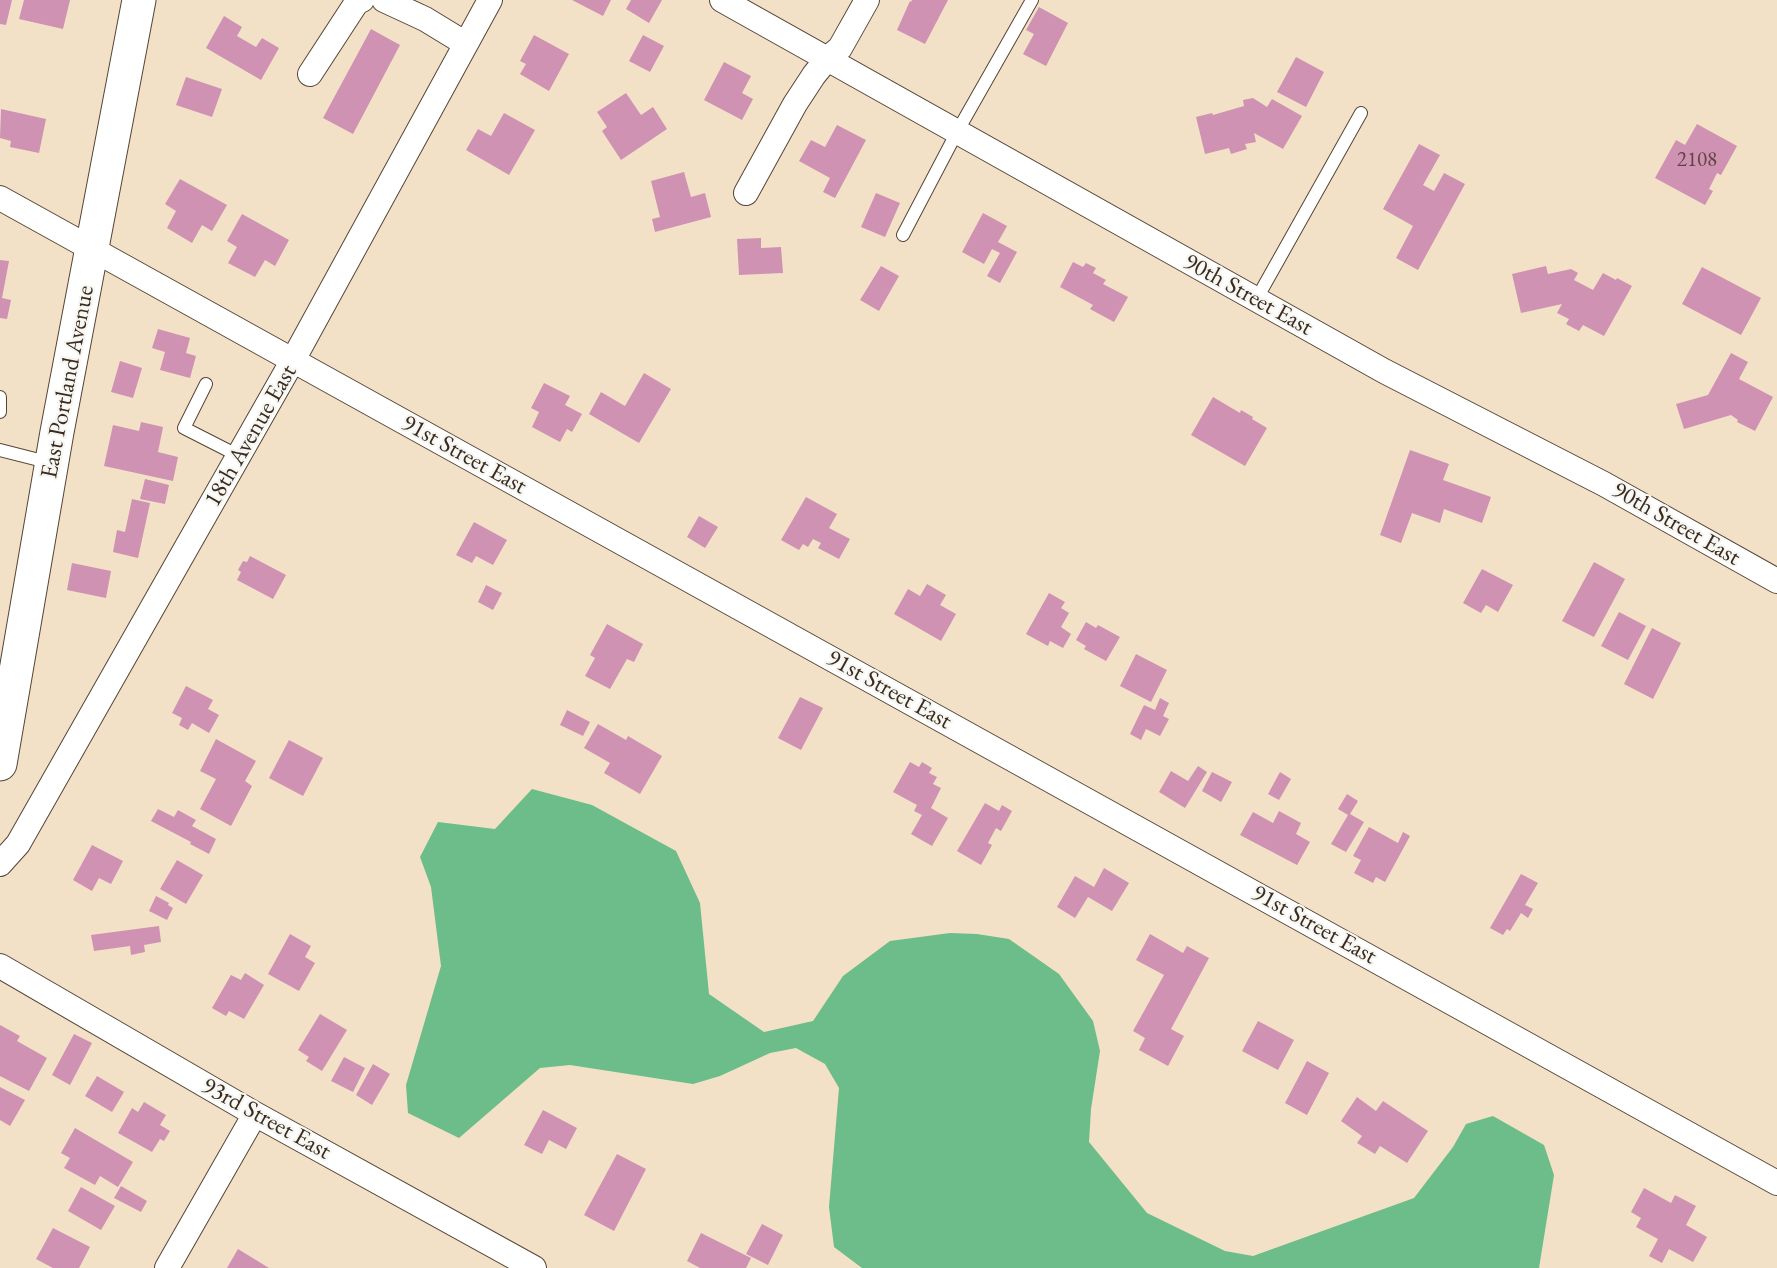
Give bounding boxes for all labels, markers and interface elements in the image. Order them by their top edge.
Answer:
house number: 2108 [1677,147,1717,173]
street label: 90th Street East [1178,248,1318,342]
street label: East Portland Avenue [35,283,101,481]
street label: 18th Avenue East [199,360,303,512]
street label: 91st Street East [396,409,532,501]
street label: 90th Street East [1607,476,1745,572]
street label: 91st Street East [821,644,957,736]
street label: 91st Street East [1246,879,1382,971]
street label: 93rd Street East [196,1072,336,1166]

